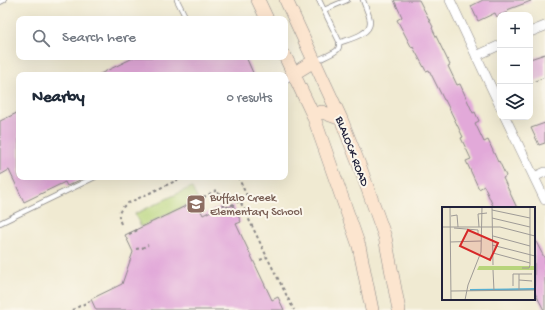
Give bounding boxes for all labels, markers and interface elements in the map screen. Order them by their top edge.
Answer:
map controls [497,12,533,120]
button: + [497,12,533,48]
search box [16,16,288,60]
icon: search [30,27,52,49]
text: Search here [62,29,136,47]
button: − [497,48,533,84]
button: layers [497,84,533,120]
text: Nearby [32,88,85,108]
text: 0 results [226,91,272,106]
street label: BLALOCK ROAD [331,114,371,189]
place label: Buffalo Creek Elementary School [209,192,303,220]
school or university icon: Buffalo Creek Elementary School [185,193,207,215]
inset map [442,207,535,300]

